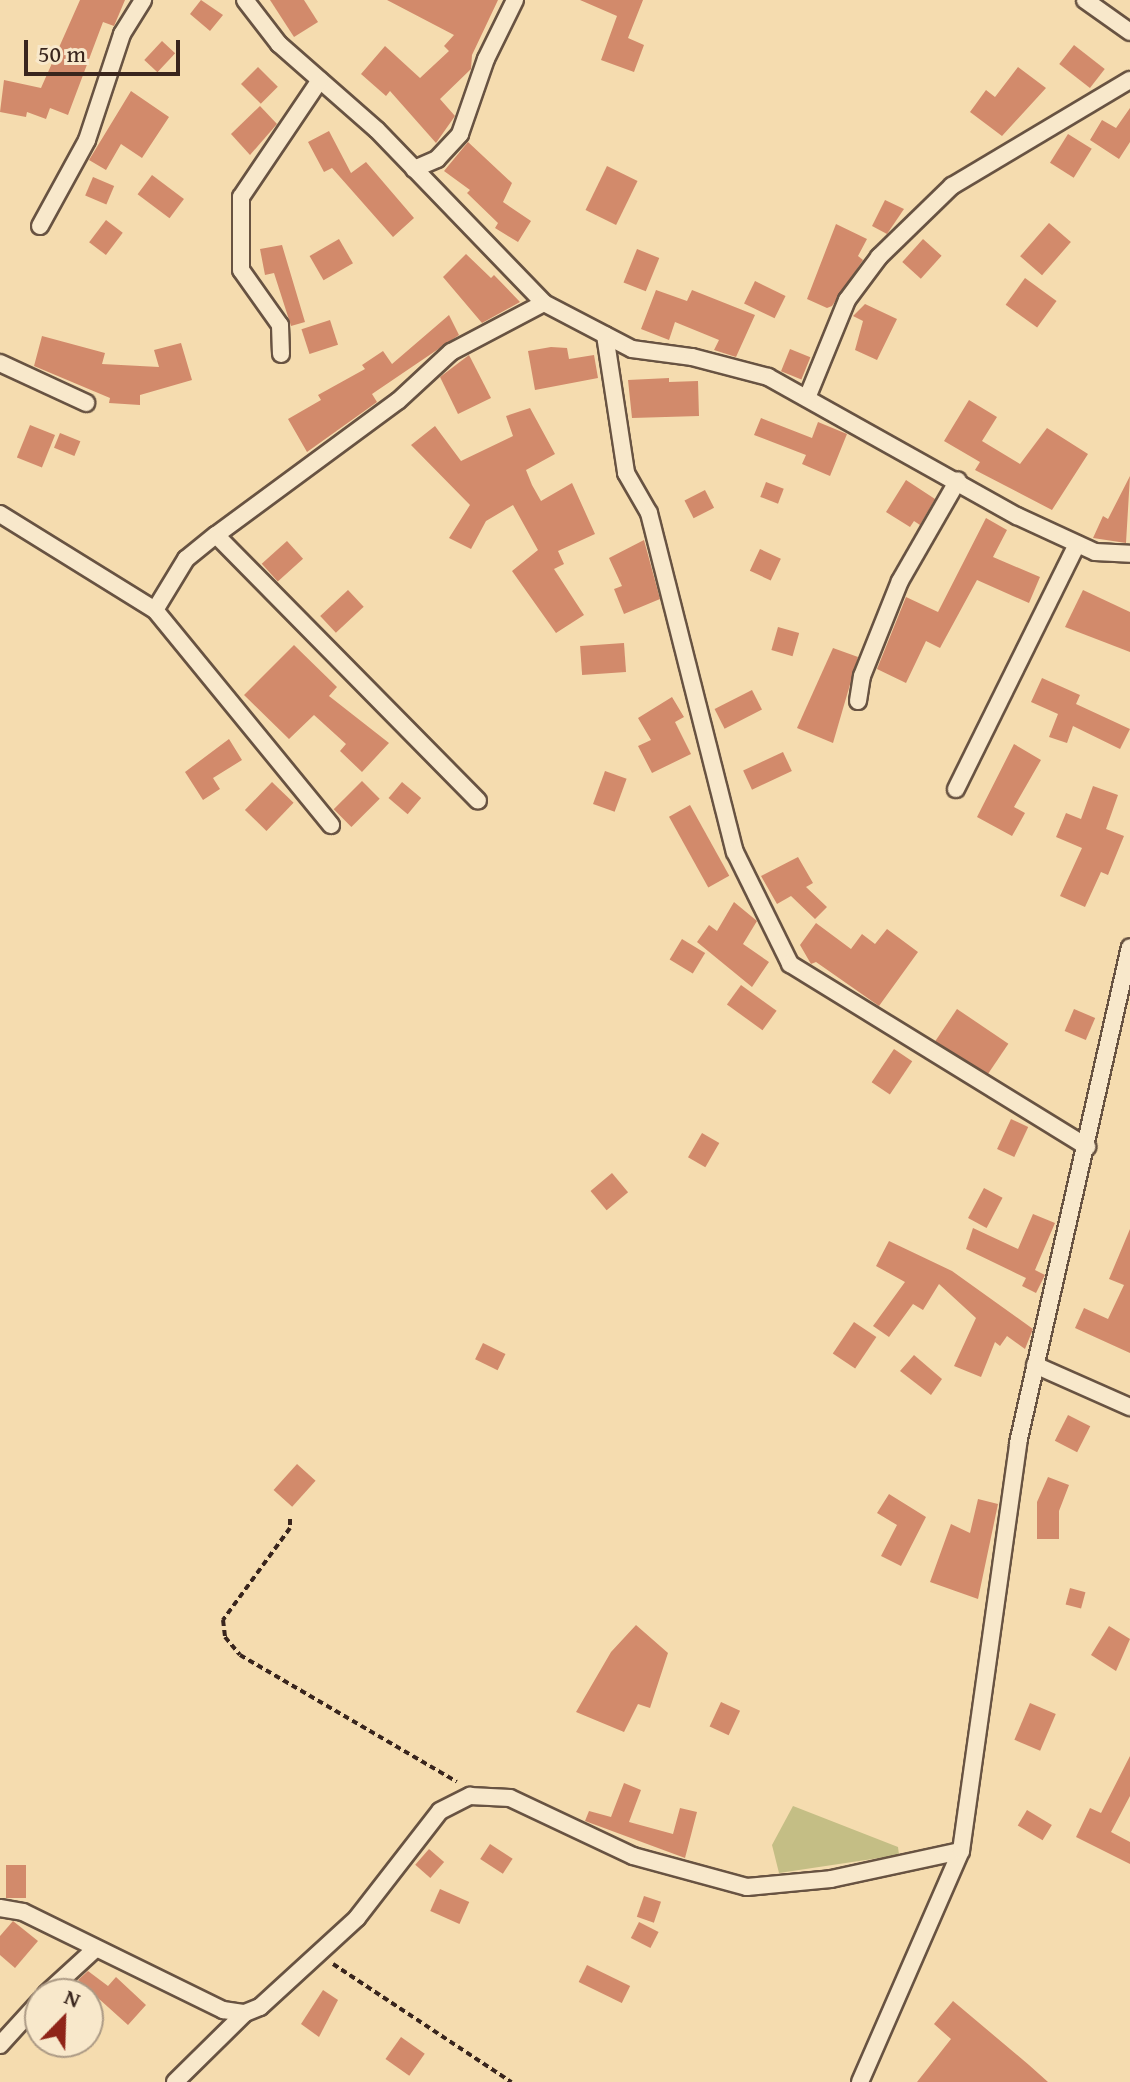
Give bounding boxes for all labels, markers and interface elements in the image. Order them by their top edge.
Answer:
scale bar [28,24,184,74]
text: 50 m [38,36,86,71]
north arrow [24,1978,104,2058]
text: N [60,1980,86,2015]

